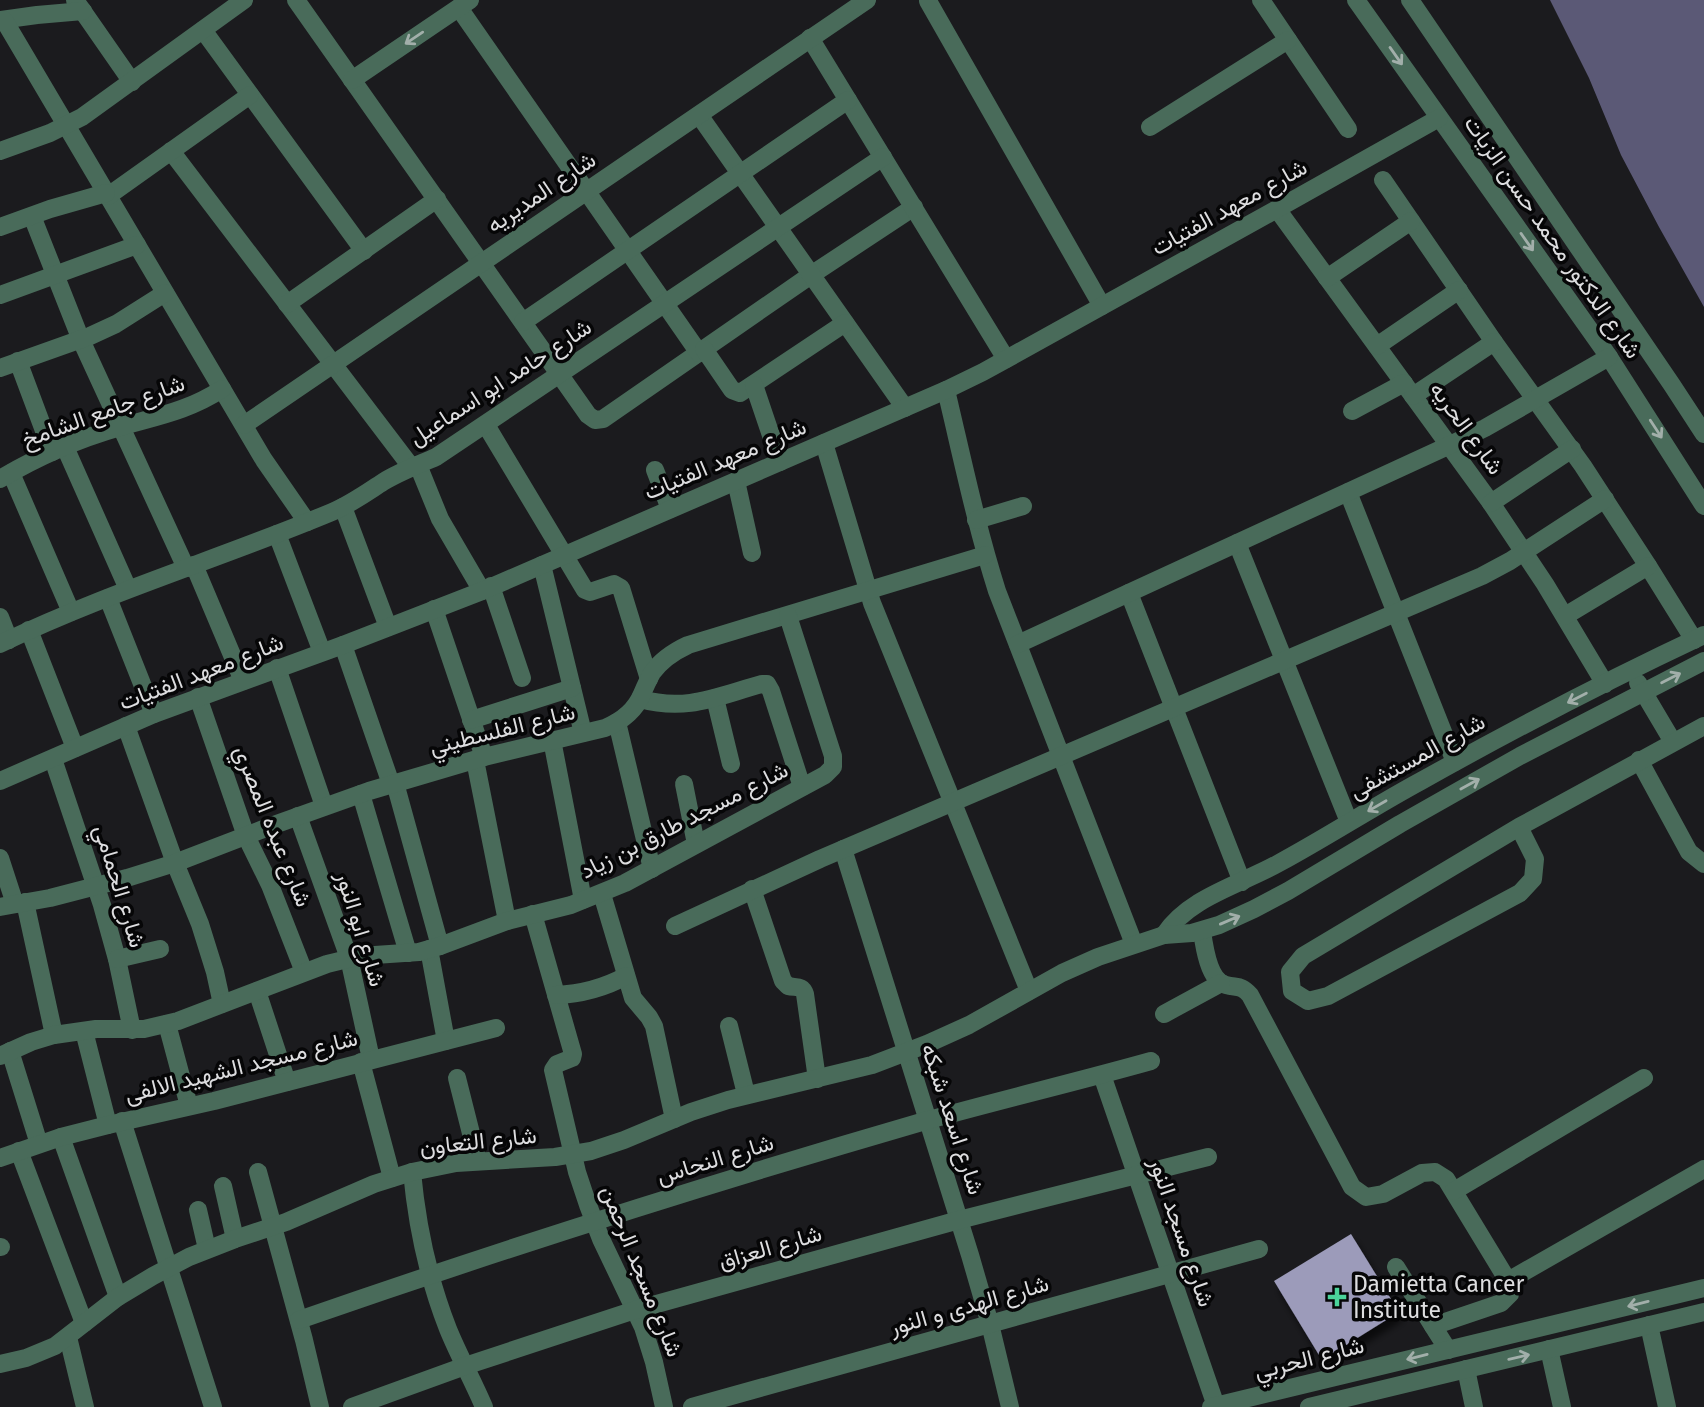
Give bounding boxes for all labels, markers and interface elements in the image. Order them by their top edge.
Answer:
one-way arrow [405,31,424,45]
one-way arrow [1389,46,1403,65]
street label: شارع الدكتور محمد حسن الزيات [1457,110,1648,365]
street label: شارع المديريه [481,145,602,240]
street label: شارع معهد الفتيات [1146,153,1313,263]
one-way arrow [1520,232,1534,251]
street label: شارع حامد ابو اسماعيل [403,313,598,453]
street label: شارع جامع الشامخ [18,369,189,455]
street label: شارع الحريه [1422,376,1510,481]
street label: شارع معهد الفتيات [640,412,811,508]
one-way arrow [1649,419,1663,438]
street label: شارع معهد الفتيات [115,628,288,718]
one-way arrow [1661,670,1681,684]
one-way arrow [1567,691,1588,705]
street label: شارع الفلسطيني [426,697,579,765]
street label: شارع المستشفى [1344,707,1491,807]
street label: شارع عبده المصري [223,741,318,913]
street label: شارع مسجد طارق بن زياد [575,755,794,886]
one-way arrow [1460,777,1480,791]
one-way arrow [1367,799,1387,813]
street label: شارع الحمامي [83,821,152,952]
street label: شارع ابو النور [328,867,392,990]
one-way arrow [1219,913,1240,926]
street label: شارع مسجد الشهيد الالفى [122,1024,361,1110]
street label: شارع اسعد شبكه [914,1040,991,1199]
street label: شارع التعاون [418,1121,538,1163]
street label: شارع النحاس [653,1128,778,1192]
street label: شارع مسجد النور [1141,1153,1221,1311]
street label: شارع مسجد الرحمن [593,1181,689,1361]
street label: شارع العزاق [715,1219,825,1277]
street label: شارع الهدى و النور [885,1269,1052,1343]
place label: Damietta Cancer Institute [1353,1270,1525,1324]
marker: Damietta Cancer Institute [1327,1287,1347,1307]
one-way arrow [1627,1298,1650,1311]
street label: شارع الحربي [1251,1331,1368,1390]
one-way arrow [1507,1349,1530,1363]
one-way arrow [1406,1351,1428,1364]

